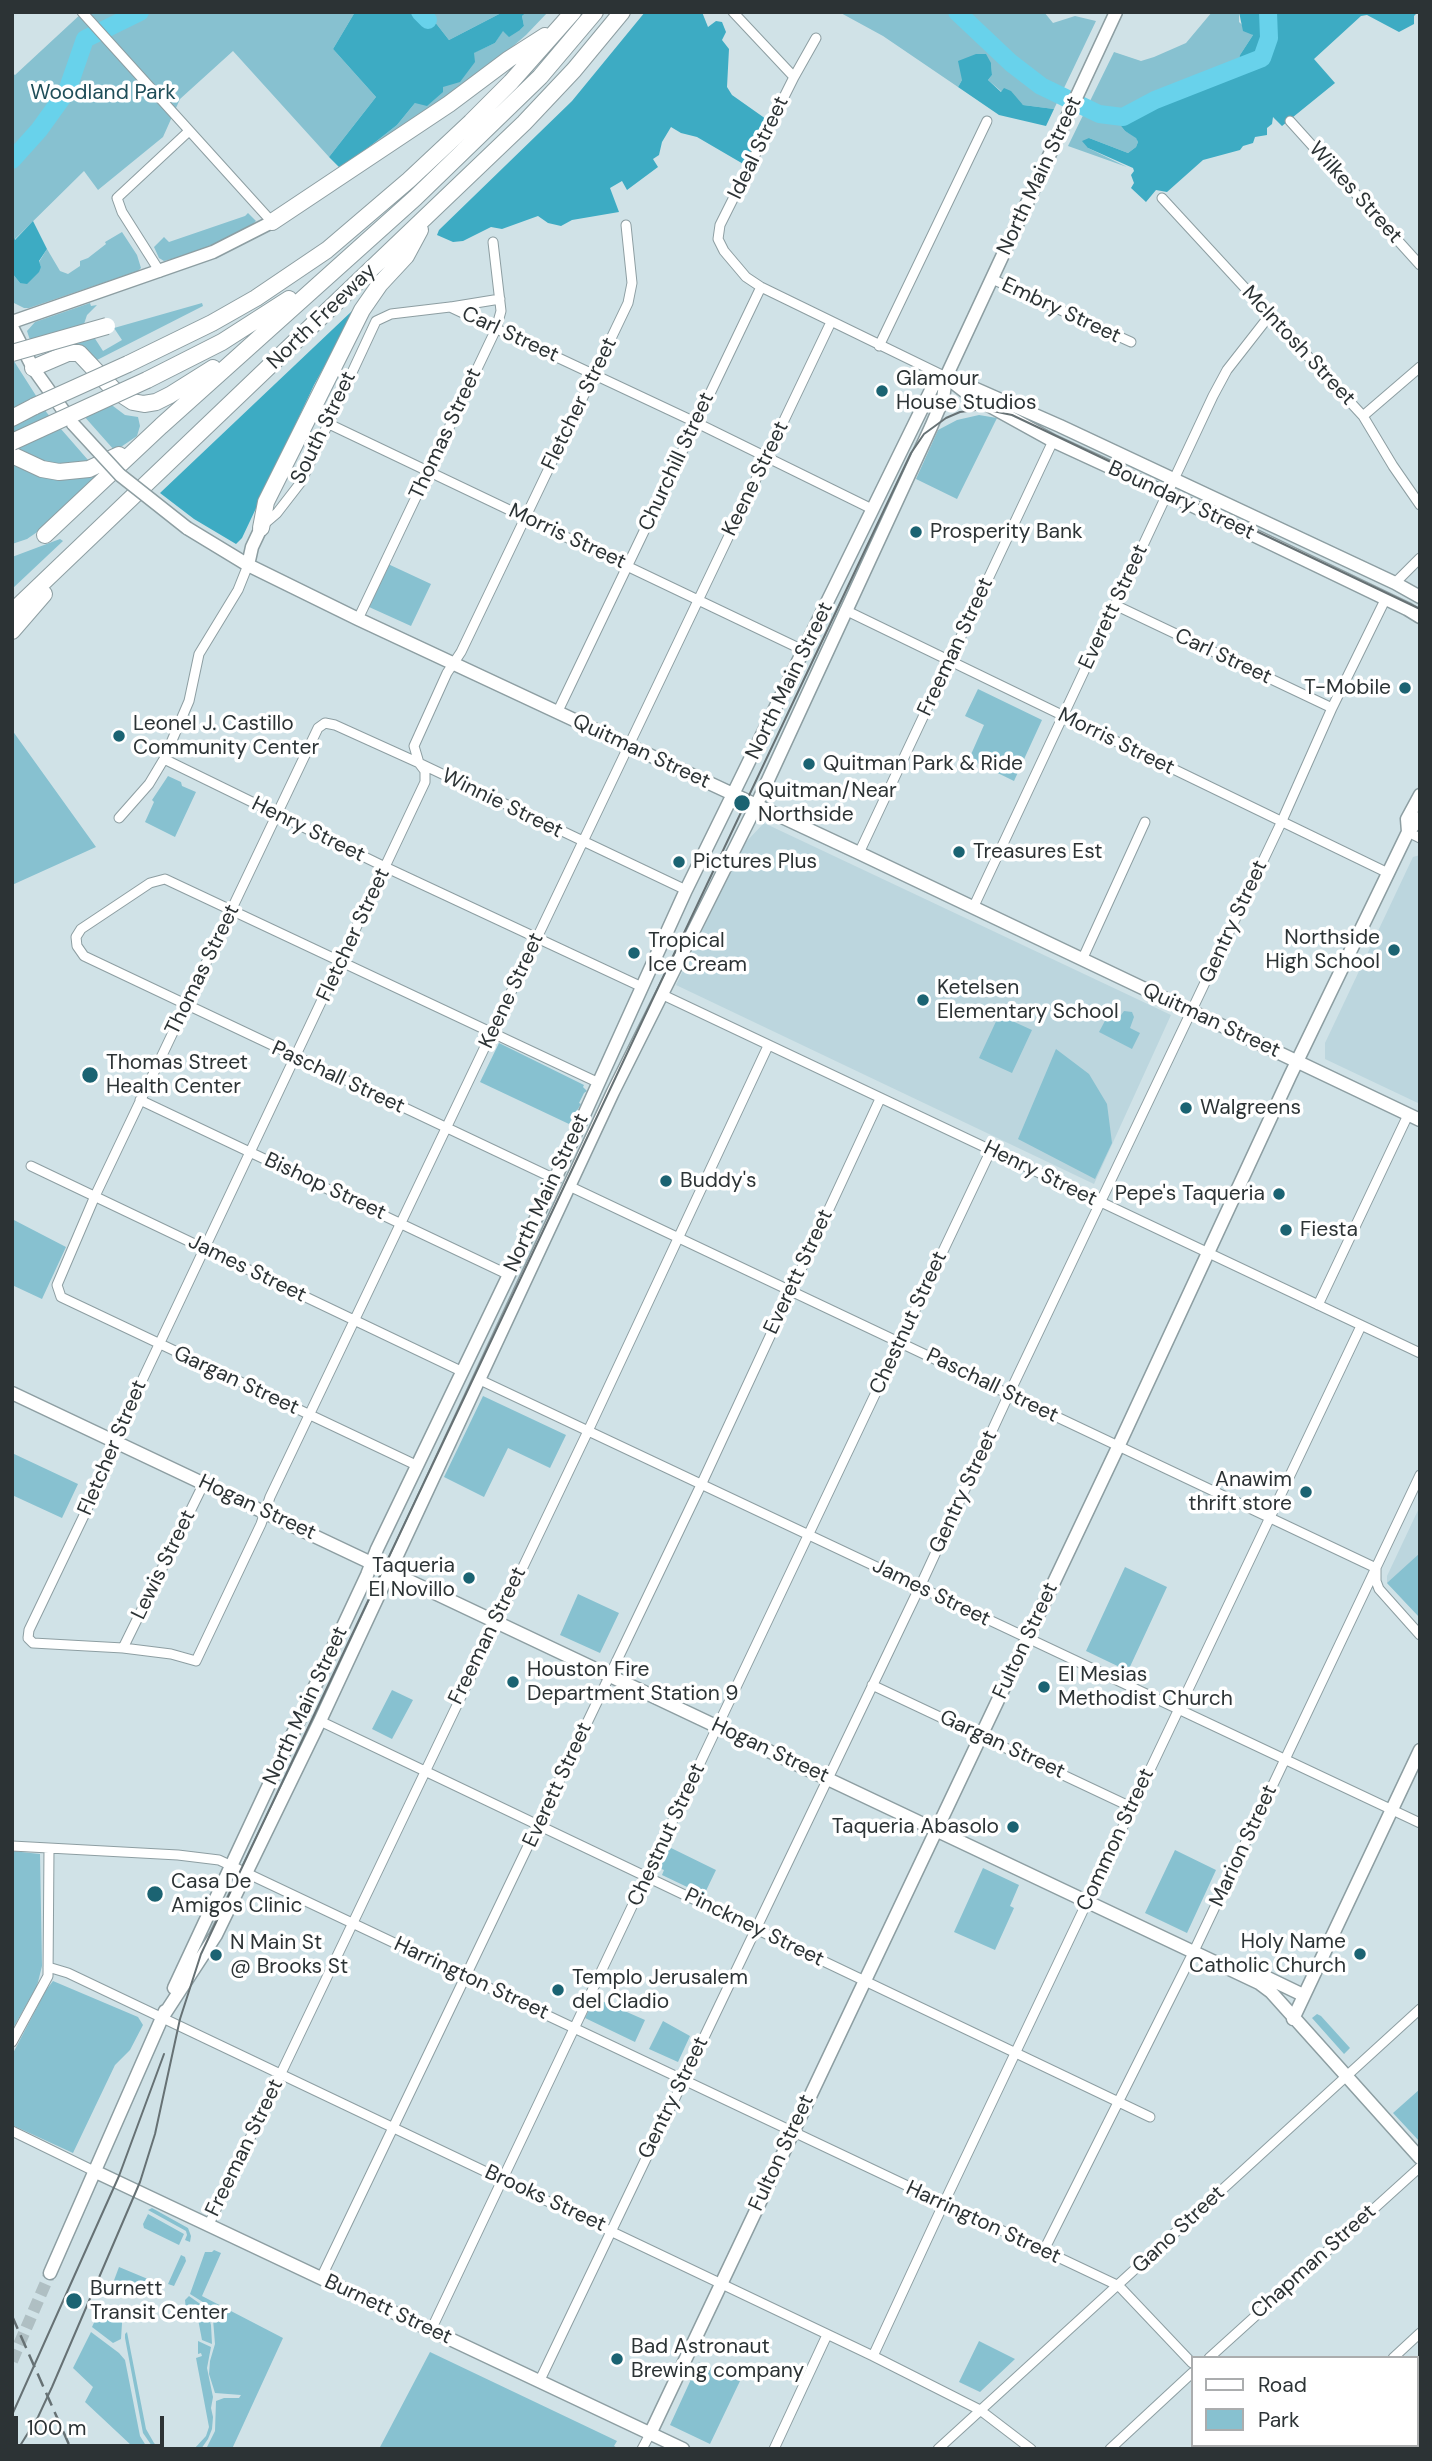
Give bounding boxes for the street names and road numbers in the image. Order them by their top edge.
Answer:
street label: Ideal Street [723,92,795,204]
street label: North Main Street [992,93,1088,259]
street label: Wilkes Street [1303,137,1407,249]
street label: North Freeway [262,259,382,375]
street label: Embry Street [998,272,1124,350]
street label: McIntosh Street [1236,281,1360,411]
street label: Carl Street [458,302,562,368]
street label: Fletcher Street [537,334,623,474]
street label: Thomas Street [405,364,487,504]
street label: South Street [286,368,362,488]
street label: Churchill Street [634,389,720,535]
street label: Keene Street [717,418,795,540]
street label: Boundary Street [1104,456,1258,546]
street label: Morris Street [504,499,630,575]
street label: Everett Street [1074,541,1154,673]
street label: Freeman Street [913,574,999,720]
street label: North Main Street [741,598,839,764]
street label: Carl Street [1171,624,1275,690]
street label: Morris Street [1054,703,1178,781]
street label: Quitman Street [568,709,714,795]
street label: Winnie Street [437,764,567,844]
street label: Henry Street [247,792,369,868]
street label: Gentry Street [1195,857,1273,987]
street label: Fletcher Street [312,864,396,1006]
street label: Thomas Street [161,901,245,1039]
street label: Keene Street [474,929,550,1053]
street label: Quitman Street [1138,978,1284,1064]
street label: Paschall Street [268,1036,408,1120]
street label: North Main Street [499,1110,595,1276]
street label: Henry Street [979,1136,1101,1212]
street label: Bishop Street [260,1148,390,1226]
street label: Everett Street [759,1206,839,1338]
street label: James Street [184,1230,310,1308]
street label: Chestnut Street [865,1248,953,1398]
street label: Gargan Street [169,1341,303,1421]
street label: Paschall Street [922,1343,1062,1429]
street label: Fletcher Street [73,1377,153,1519]
street label: Gentry Street [925,1427,1003,1557]
street label: Hogan Street [194,1470,320,1546]
street label: Lewis Street [127,1506,201,1624]
street label: James Street [868,1554,994,1632]
street label: Freeman Street [444,1563,532,1709]
street label: Fulton Street [988,1579,1064,1703]
street label: North Main Street [258,1623,354,1789]
street label: Gargan Street [935,1705,1069,1785]
street label: Hogan Street [707,1713,833,1789]
street label: Everett Street [518,1719,598,1851]
street label: Chestnut Street [623,1760,711,1910]
street label: Common Street [1072,1765,1160,1915]
street label: Marion Street [1205,1781,1283,1911]
street label: Pinckney Street [680,1883,828,1973]
street label: Harrington Street [390,1932,552,2026]
street label: Gentry Street [634,2033,714,2163]
street label: Freeman Street [201,2075,289,2221]
street label: Fulton Street [744,2091,820,2215]
street label: Brooks Street [481,2160,609,2238]
street label: Harrington Street [902,2176,1064,2270]
street label: Gano Street [1128,2181,1230,2279]
street label: Chapman Street [1246,2199,1382,2325]
street label: Burnett Street [320,2269,456,2351]

